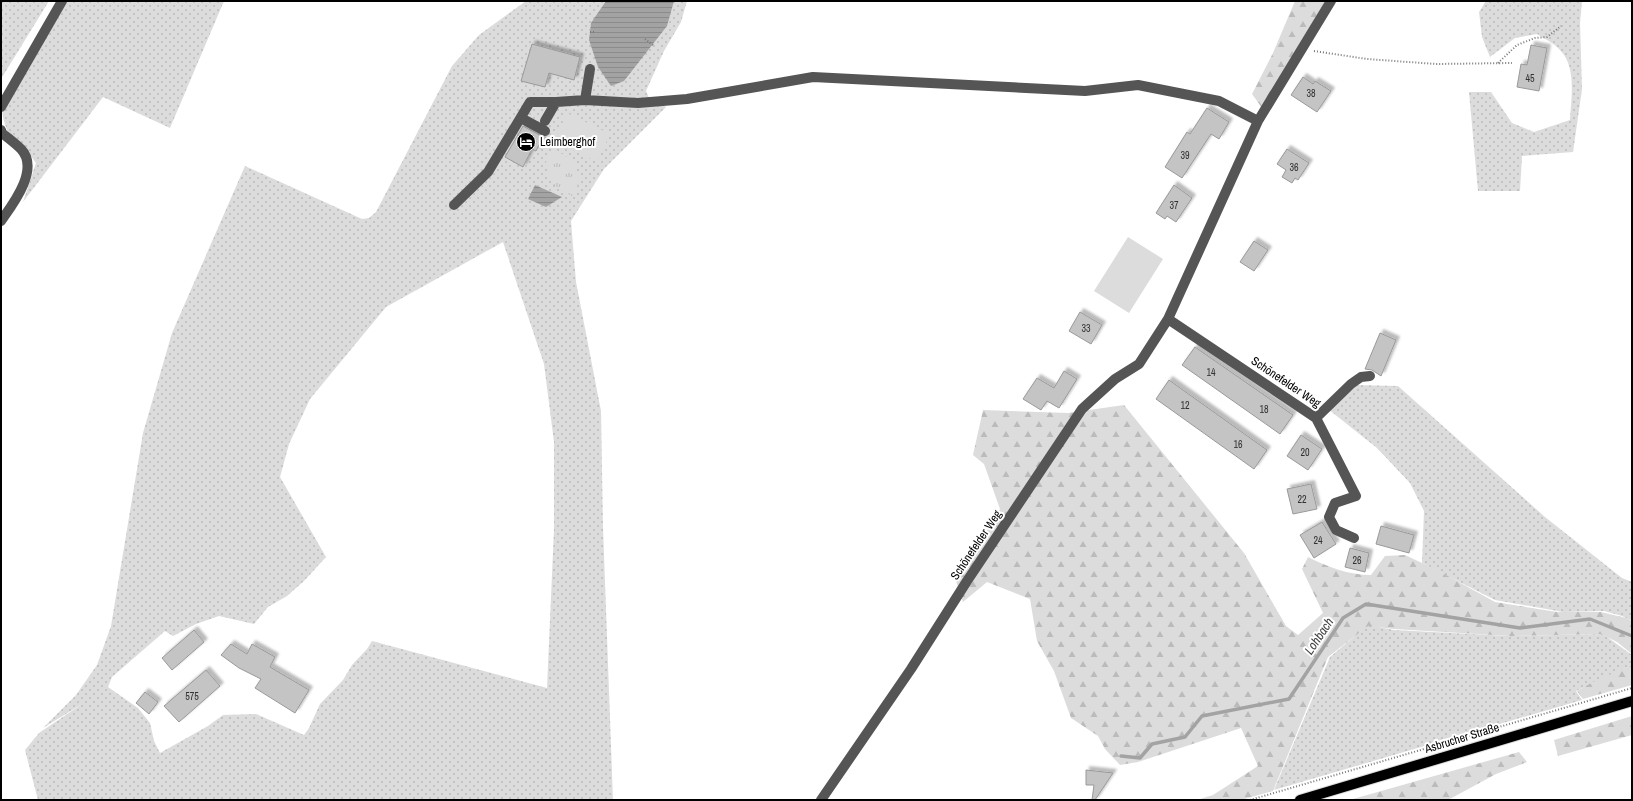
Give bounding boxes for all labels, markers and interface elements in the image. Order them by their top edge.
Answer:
house number: 45 [1525,72,1535,85]
house number: 38 [1306,87,1316,100]
hotel icon: Leimberghof [515,131,537,153]
place label: Leimberghof [540,134,596,150]
house number: 39 [1180,149,1190,162]
house number: 36 [1289,161,1299,174]
house number: 37 [1169,199,1179,212]
house number: 33 [1081,322,1091,335]
street label: Schönefelder Weg [1248,353,1324,412]
house number: 14 [1206,366,1216,379]
house number: 12 [1180,399,1190,412]
house number: 18 [1259,403,1269,416]
house number: 16 [1233,438,1243,451]
house number: 20 [1300,446,1310,459]
house number: 22 [1297,493,1307,506]
street label: Schönefelder Weg [947,507,1006,583]
house number: 24 [1313,534,1323,547]
house number: 26 [1352,554,1362,567]
water label: Lohbach [1301,614,1338,658]
house number: 575 [185,690,199,703]
street label: Asbrucher Straße [1422,719,1501,757]

